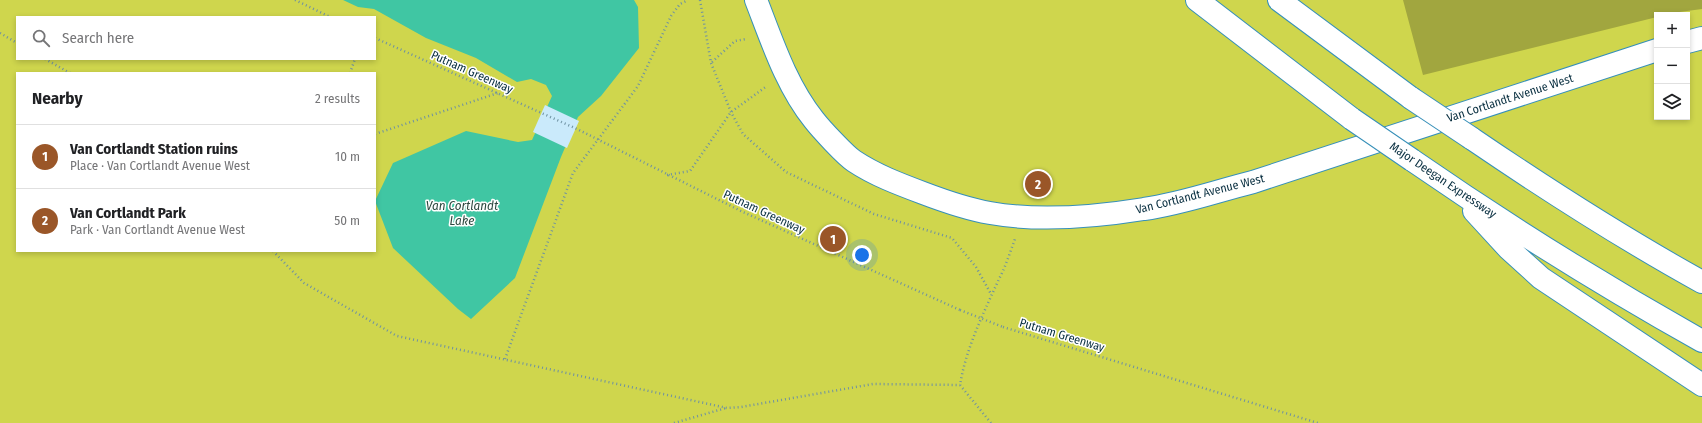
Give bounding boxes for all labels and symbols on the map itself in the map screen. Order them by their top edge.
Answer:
street label: Putnam Greenway [429,48,516,97]
street label: Van Cortlandt Avenue West [1445,71,1575,125]
street label: Major Deegan Expressway [1387,139,1500,221]
pin: 2 [1025,169,1051,199]
street label: Van Cortlandt Avenue West [1134,171,1266,217]
street label: Putnam Greenway [721,187,807,237]
water label: Van Cortlandt Lake [426,198,499,228]
pin: 1 [820,224,846,254]
your location [852,245,872,265]
street label: Putnam Greenway [1018,315,1107,355]

